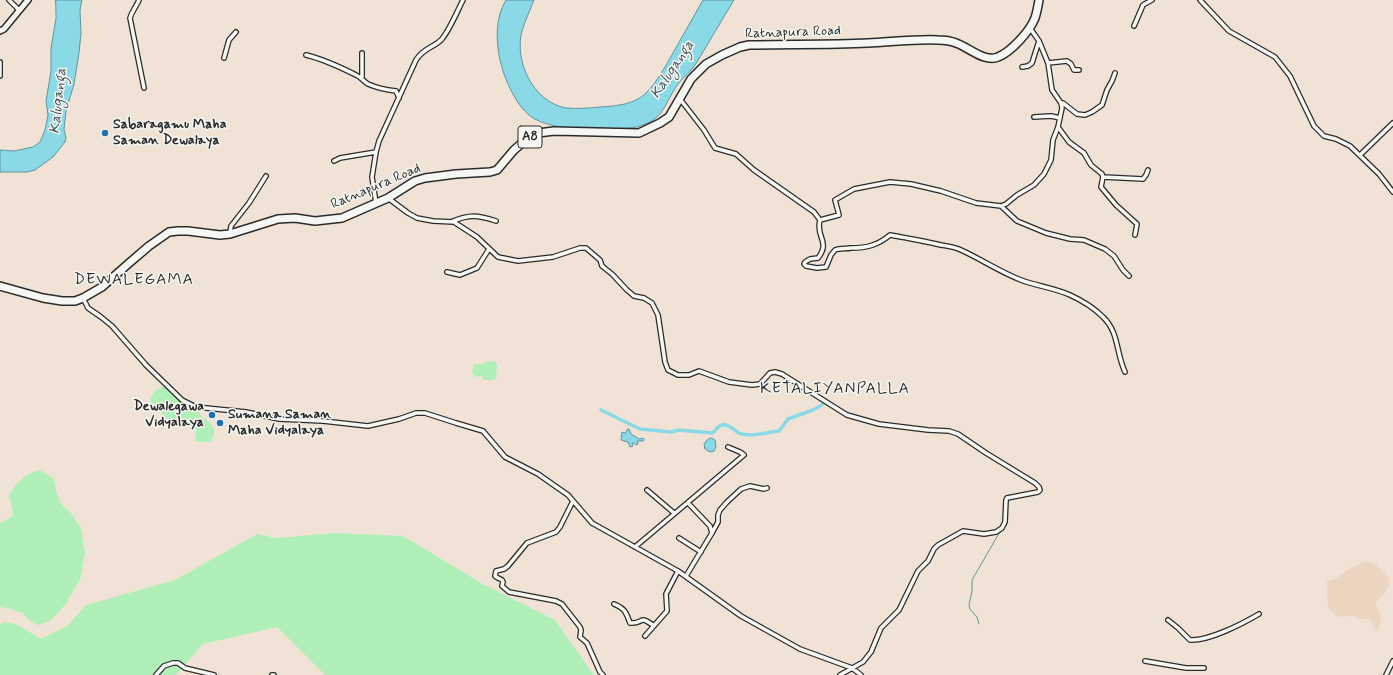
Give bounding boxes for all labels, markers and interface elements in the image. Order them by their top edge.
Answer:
street label: Ratnapura Road [745,23,841,43]
water label: Kaluganga [647,38,699,102]
water label: Kaluganga [47,67,71,135]
place label: Sabaragamu Maha Saman Dewalaya [113,117,226,150]
road number: A8 [518,126,542,148]
marker: Sabaragamu Maha Saman Dewalaya [100,128,110,138]
street label: Ratnapura Road [329,161,423,213]
district label: DEWALEGAMA [75,271,193,291]
district label: KETALIYANPALLA [762,380,908,400]
place label: Dewalegawa Vidyalaya [134,399,204,432]
place label: Sumana Saman Maha Vidyalaya [228,407,331,440]
marker: Dewalegawa Vidyalaya [207,410,217,420]
marker: Sumana Saman Maha Vidyalaya [215,418,225,428]

